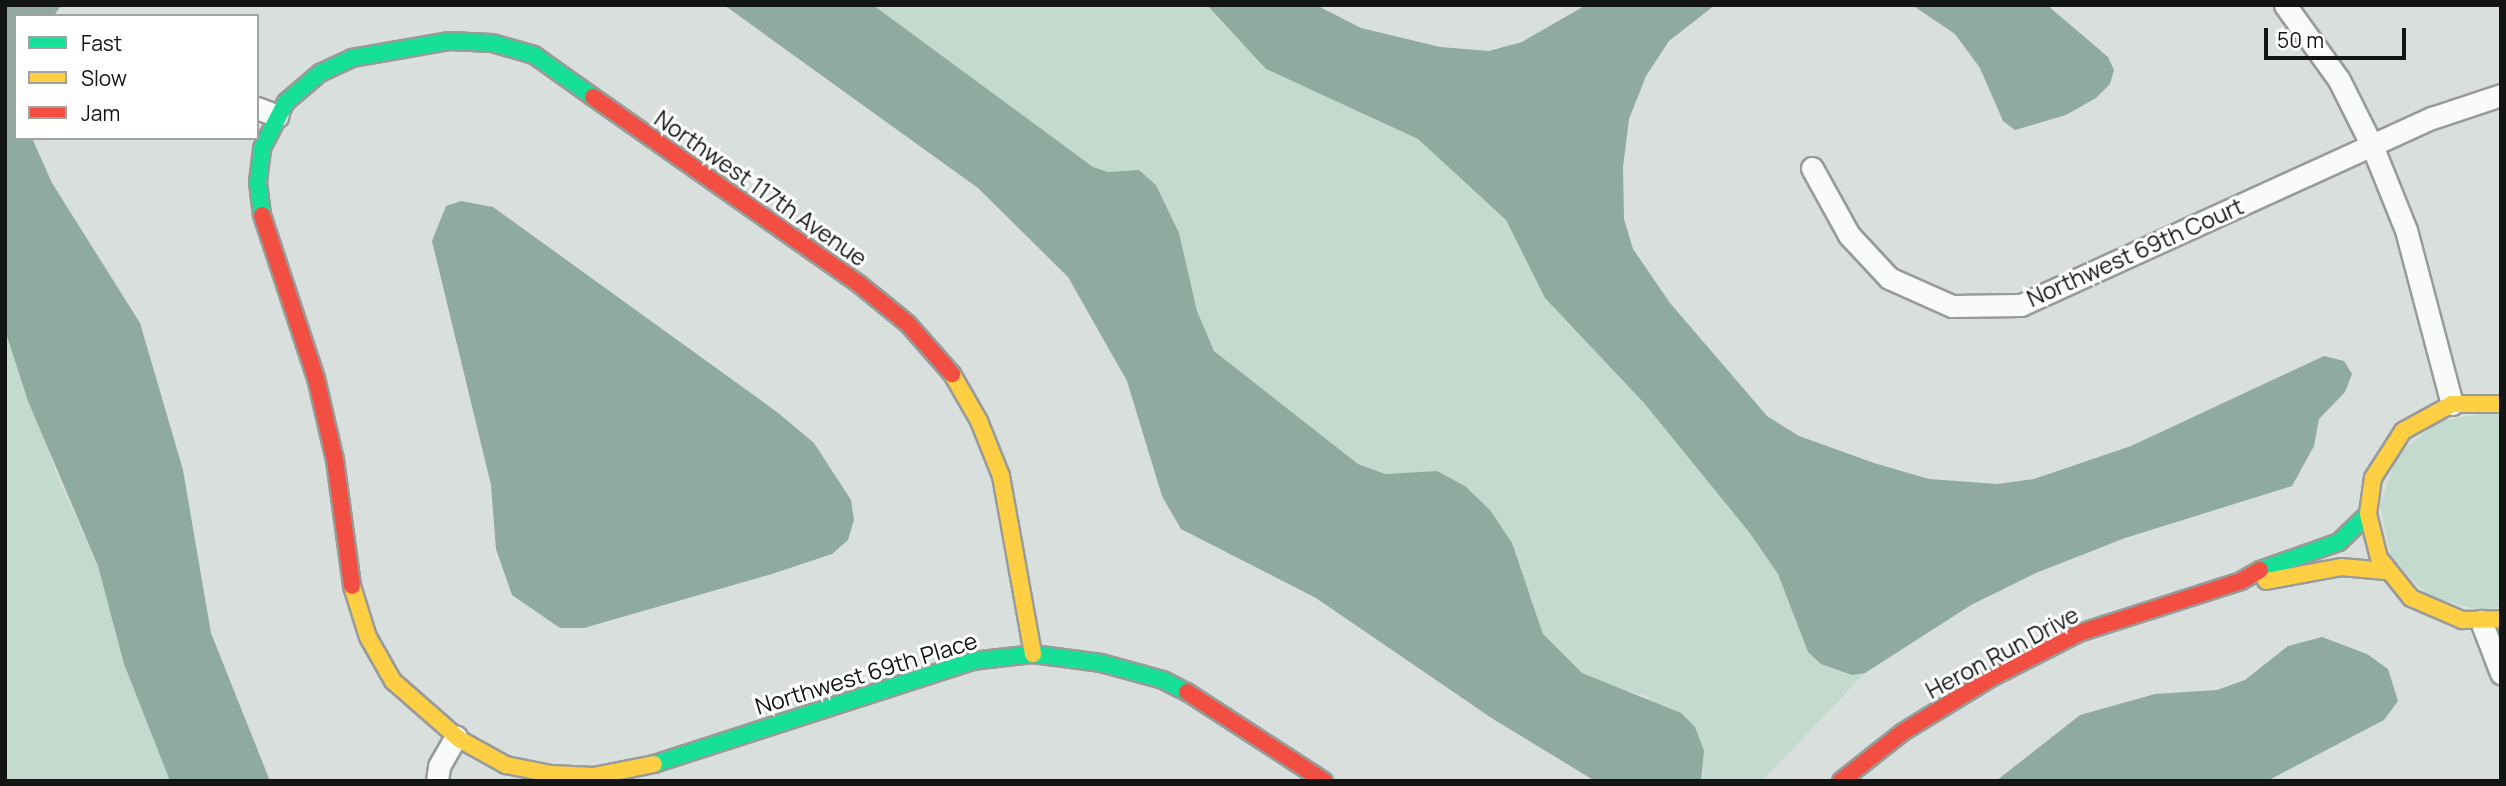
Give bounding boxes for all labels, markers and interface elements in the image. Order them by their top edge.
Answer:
legend [14,14,259,140]
scale bar [2268,14,2410,58]
text: 50 m [2277,26,2324,54]
text: Fast [81,29,122,57]
text: Slow [81,64,127,92]
text: Jam [81,99,120,127]
street label: Northwest 117th Avenue [650,104,872,272]
street label: Northwest 69th Court [2022,192,2248,312]
street label: Heron Run Drive [1921,600,2083,704]
street label: Northwest 69th Place [752,626,980,720]

